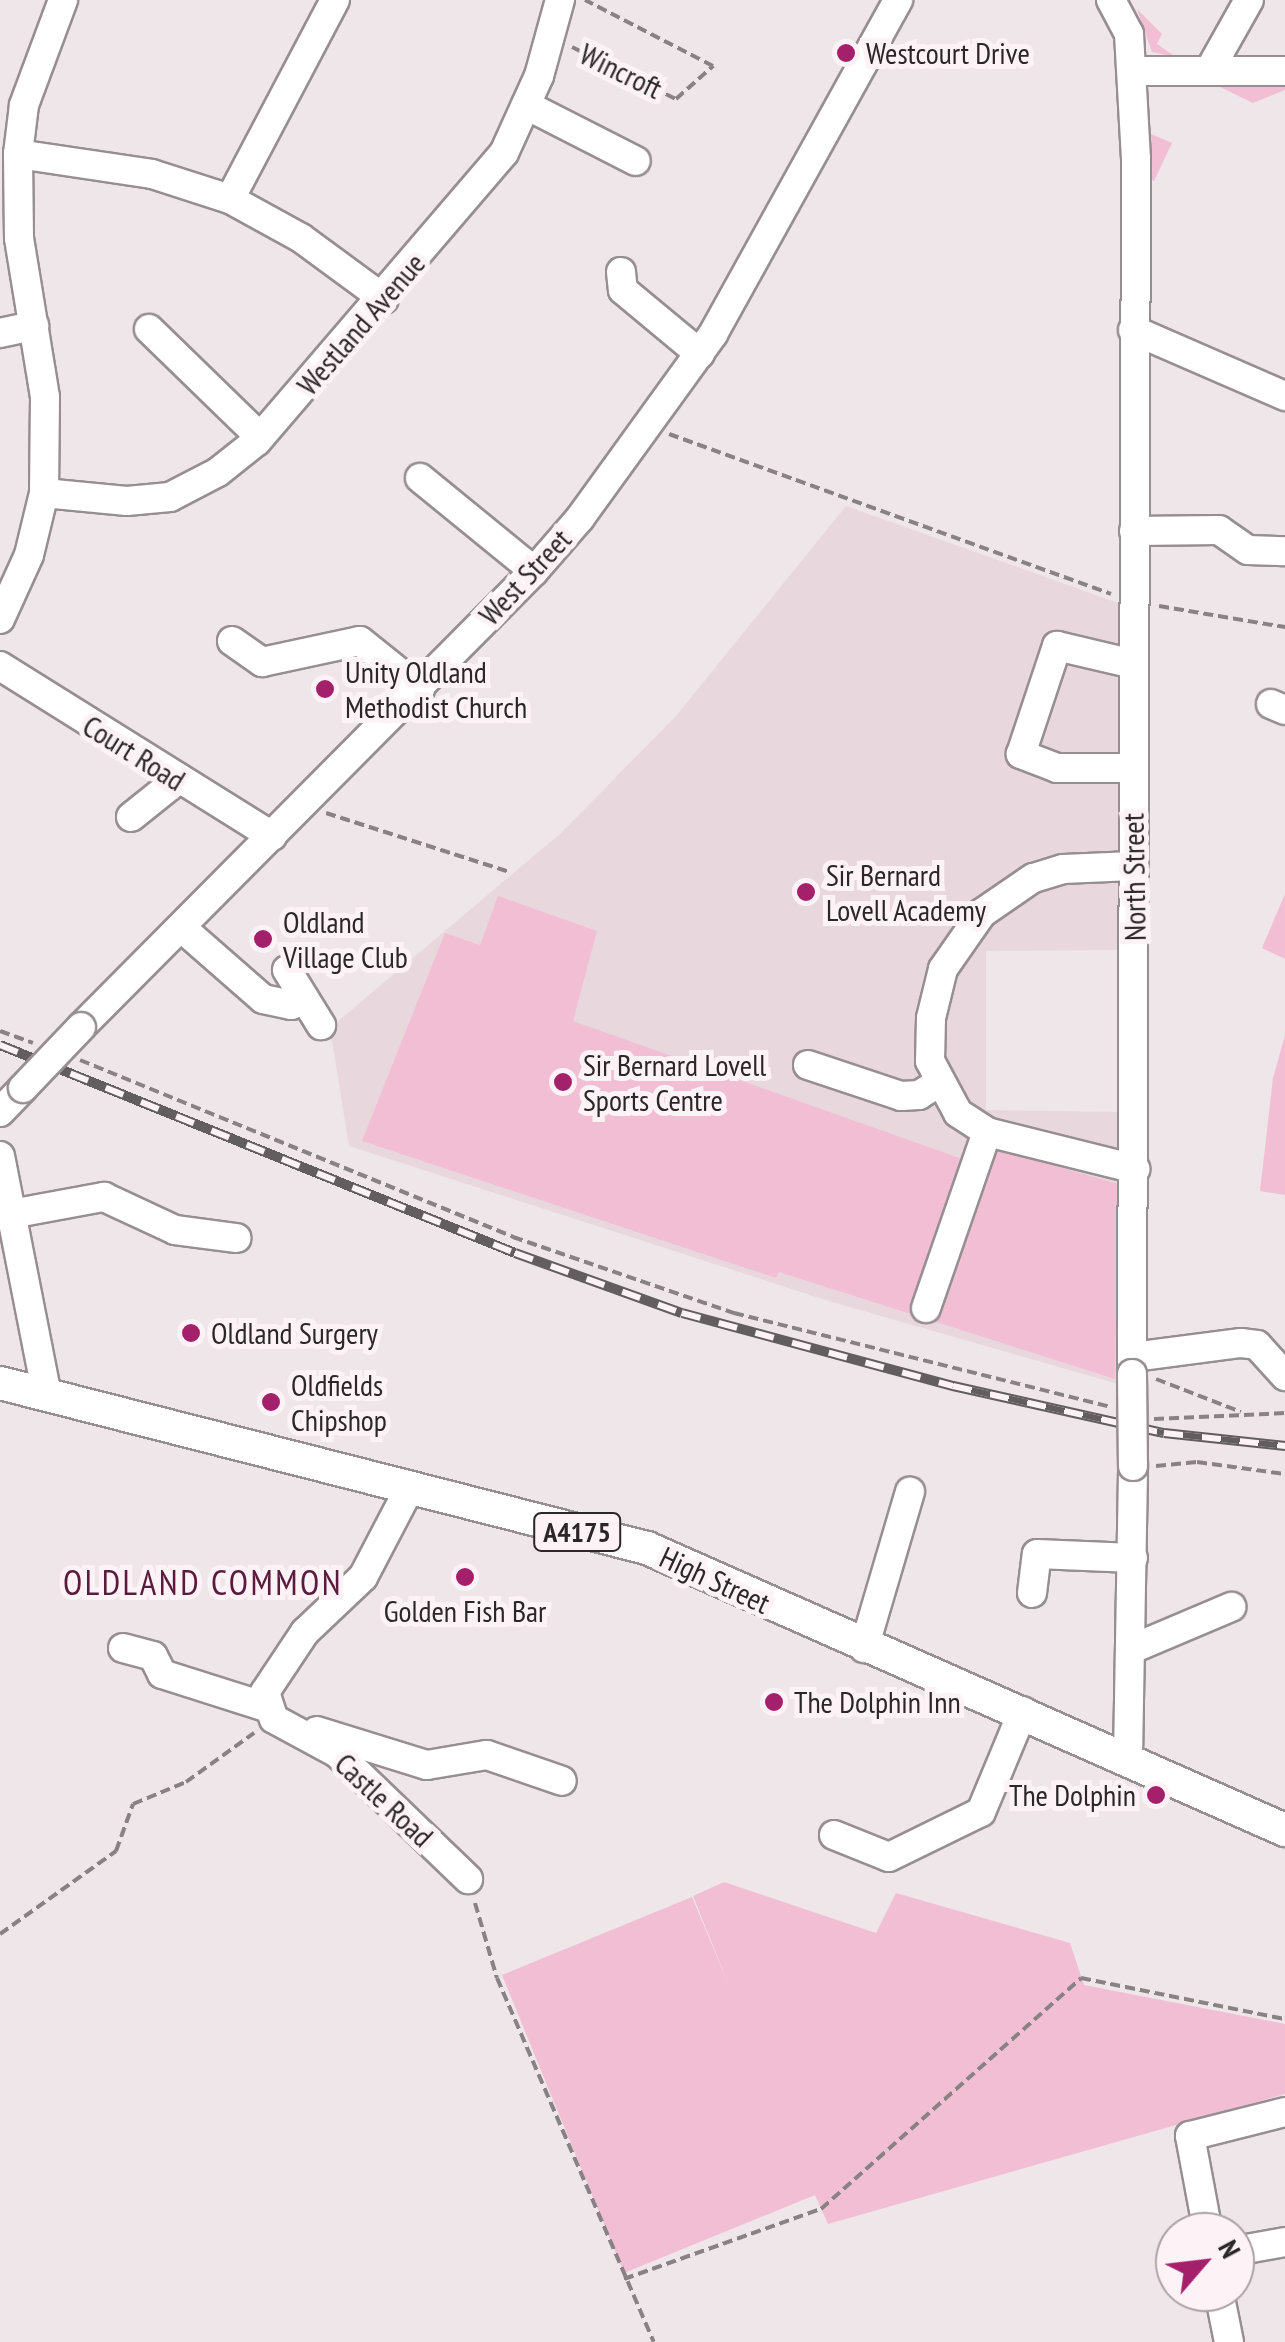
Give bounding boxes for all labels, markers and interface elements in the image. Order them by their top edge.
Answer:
place label: Westcourt Drive [866,35,1030,71]
street label: Wincroft [574,36,668,106]
marker: Westcourt Drive [835,42,857,64]
street label: Westland Avenue [289,245,433,403]
street label: West Street [471,521,579,633]
place label: Unity Oldland Methodist Church [345,654,527,724]
marker: Unity Oldland Methodist Church [314,678,336,700]
street label: Court Road [76,708,192,798]
street label: North Street [1115,813,1153,941]
place label: Sir Bernard Lovell Academy [826,857,987,928]
marker: Sir Bernard Lovell Academy [795,881,817,903]
place label: Oldland Village Club [283,904,408,974]
marker: Oldland Village Club [252,928,274,950]
place label: Sir Bernard Lovell Sports Centre [583,1047,766,1118]
marker: Sir Bernard Lovell Sports Centre [552,1071,574,1093]
place label: Oldland Surgery [211,1315,378,1351]
marker: Oldland Surgery [180,1322,202,1344]
place label: Oldfields Chipshop [291,1367,387,1438]
marker: Oldfields Chipshop [260,1391,282,1413]
road number: A4175 [532,1509,622,1555]
street label: High Street [654,1539,776,1621]
district label: OLDLAND COMMON [63,1561,343,1603]
marker: Golden Fish Bar [454,1566,476,1588]
place label: Golden Fish Bar [384,1593,546,1629]
place label: The Dolphin Inn [794,1684,961,1720]
marker: The Dolphin Inn [763,1691,785,1713]
street label: Castle Road [328,1746,440,1854]
place label: The Dolphin [1009,1777,1136,1813]
marker: The Dolphin [1145,1784,1167,1806]
north arrow [1155,2212,1255,2312]
text: N [1210,2233,1250,2264]

